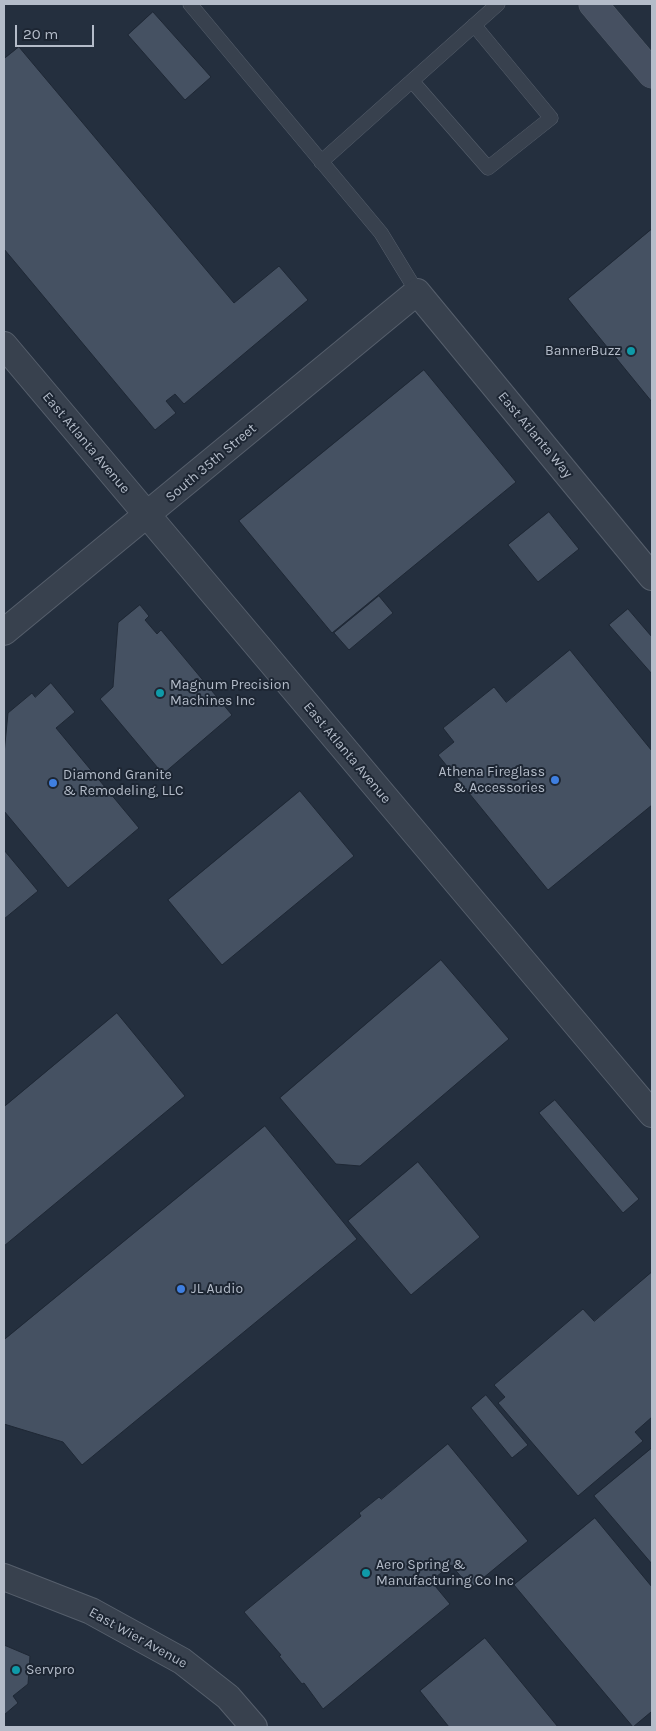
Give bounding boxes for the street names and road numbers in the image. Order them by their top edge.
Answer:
street label: East Atlanta Way [494,388,576,482]
street label: East Atlanta Avenue [39,389,133,497]
street label: South 35th Street [162,420,260,506]
street label: East Atlanta Avenue [300,699,394,807]
street label: East Wier Avenue [86,1604,190,1672]

